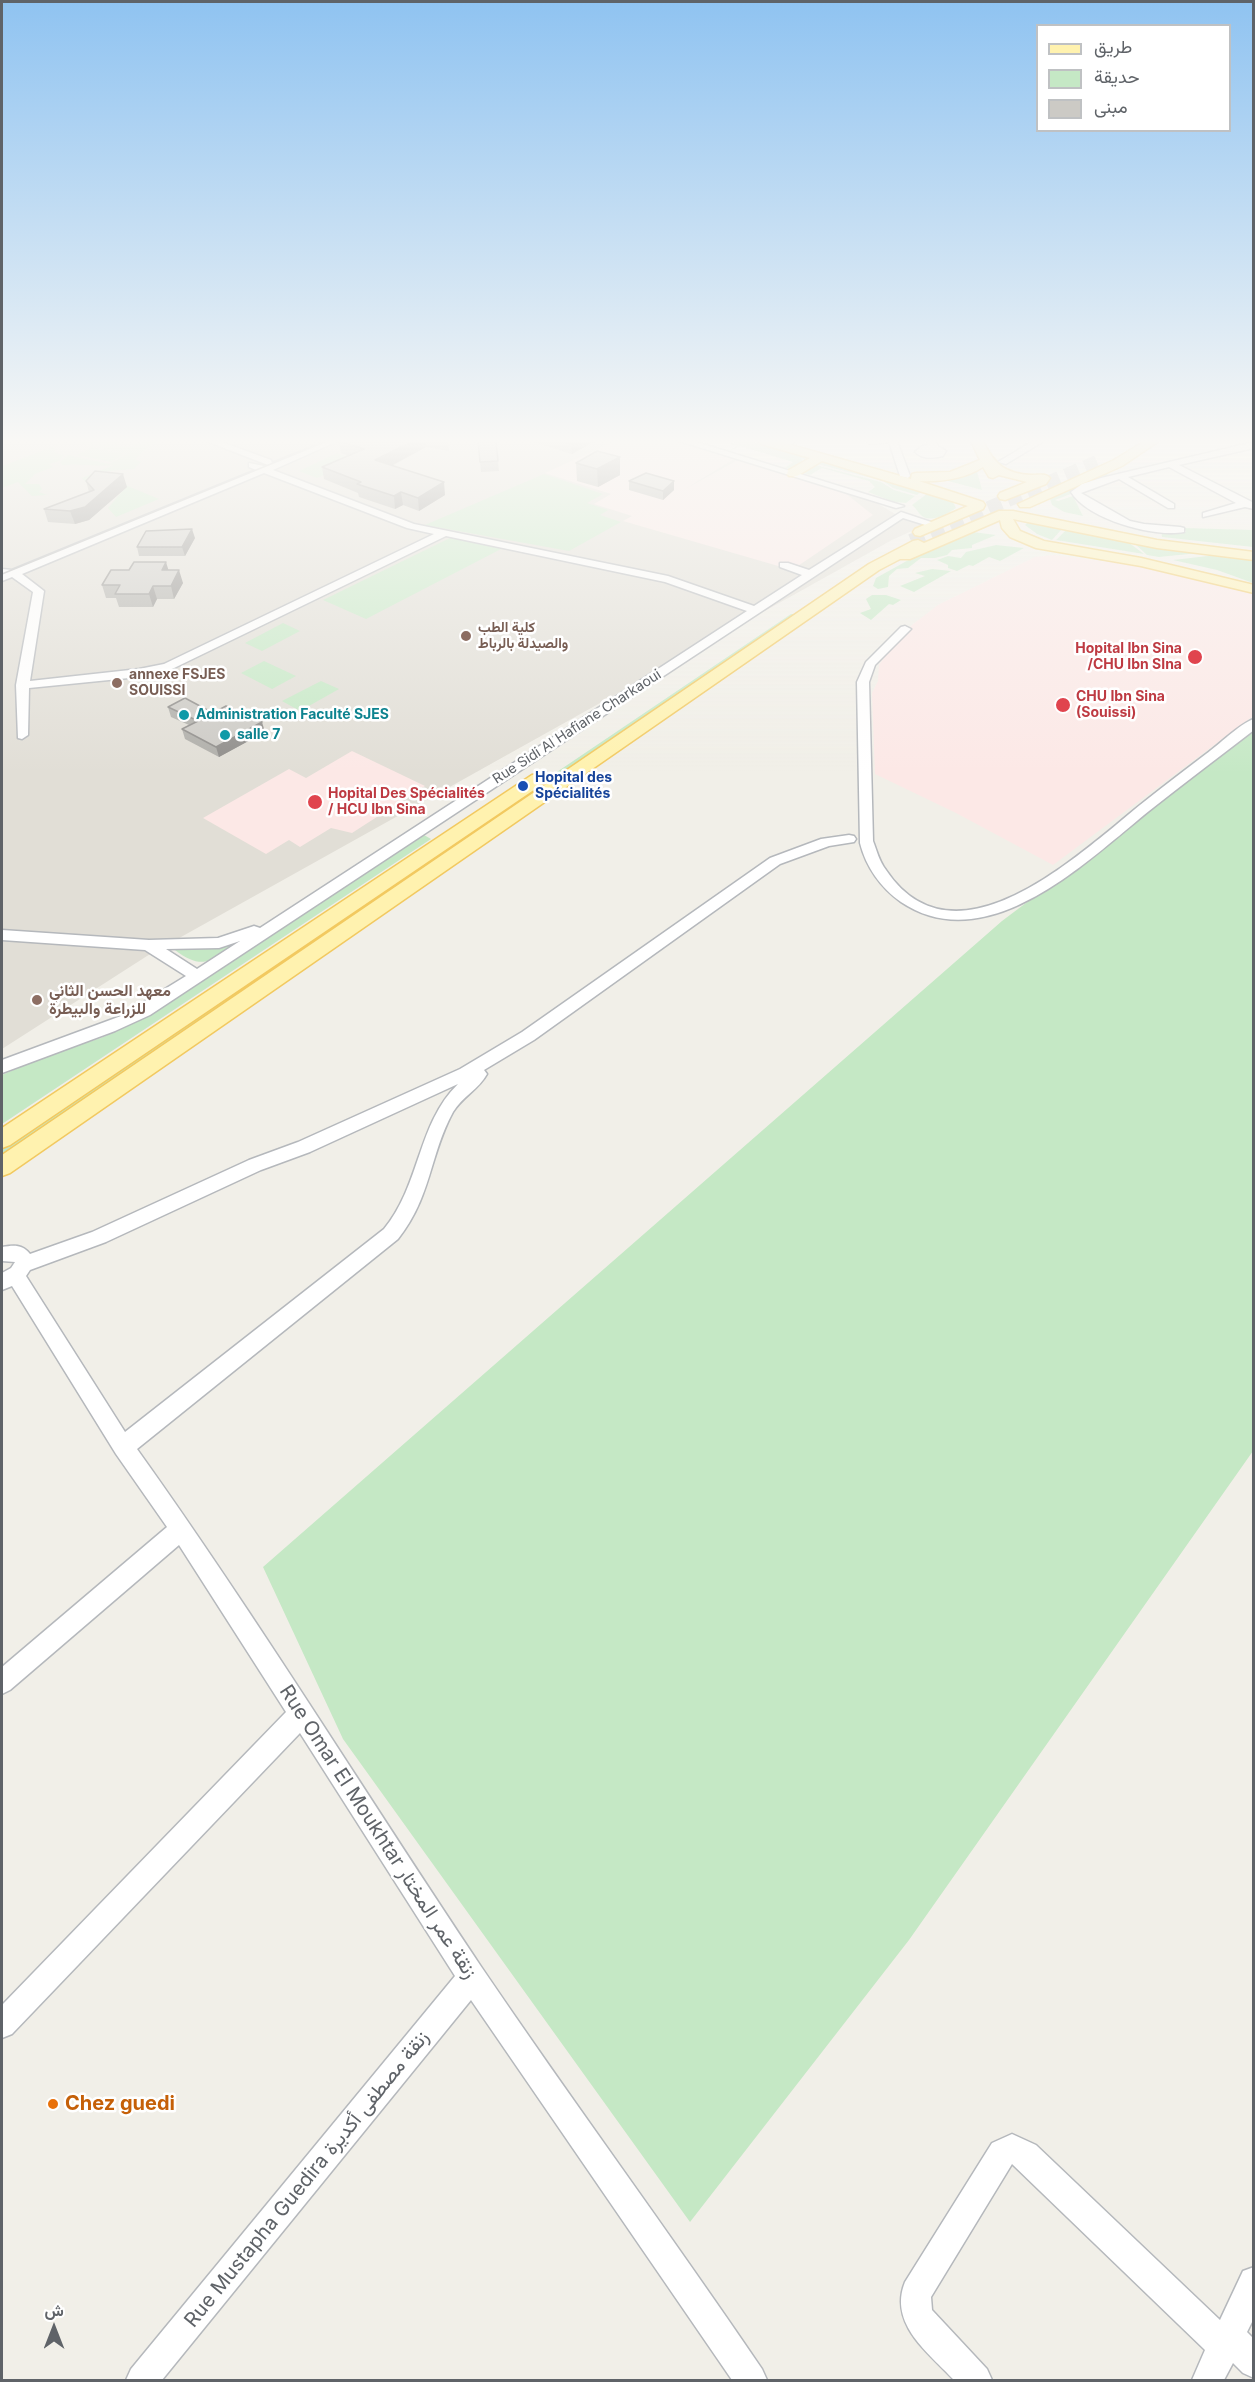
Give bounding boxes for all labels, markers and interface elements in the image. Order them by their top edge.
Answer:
legend [1036,24,1231,132]
text: طريق [1094,36,1132,57]
text: حديقة [1094,66,1140,87]
text: مبنى [1094,96,1128,117]
place label: كلية الطب والصيدلة بالرباط [478,620,568,652]
marker: كلية الطب والصيدلة بالرباط [459,629,473,643]
place label: Hopital Ibn Sina /CHU Ibn SIna [1075,641,1182,674]
marker: Hopital Ibn Sina /CHU Ibn SIna [1186,648,1204,666]
street label: Rue Sidi Al Hafiane Charkaoui [490,666,664,788]
place label: annexe FSJES SOUISSI [129,667,225,700]
marker: annexe FSJES SOUISSI [110,676,124,690]
place label: CHU Ibn Sina (Souissi) [1076,689,1165,722]
marker: CHU Ibn Sina (Souissi) [1054,696,1072,714]
place label: Administration Faculté SJES [196,707,389,723]
marker: Administration Faculté SJES [177,708,191,722]
place label: salle 7 [237,727,280,743]
marker: salle 7 [218,728,232,742]
place label: Hopital des Spécialités [535,770,612,802]
marker: Hopital des Spécialités [516,779,530,793]
place label: Hopital Des Spécialités / HCU Ibn Sina [328,786,485,819]
marker: Hopital Des Spécialités / HCU Ibn Sina [306,793,324,811]
place label: معهد الحسن الثاني للزراعة والبيطرة [49,981,171,1019]
marker: معهد الحسن الثاني للزراعة والبيطرة [30,993,44,1007]
street label: Rue Omar El Moukhtar زنقة عمر المختار [274,1681,482,1983]
street label: Rue Mustapha Guedira زنقة مصطفى أكديرة [180,2026,434,2332]
place label: Chez guedi [65,2092,175,2116]
marker: Chez guedi [46,2097,60,2111]
north arrow [24,2298,84,2358]
text: ش [44,2300,64,2320]

